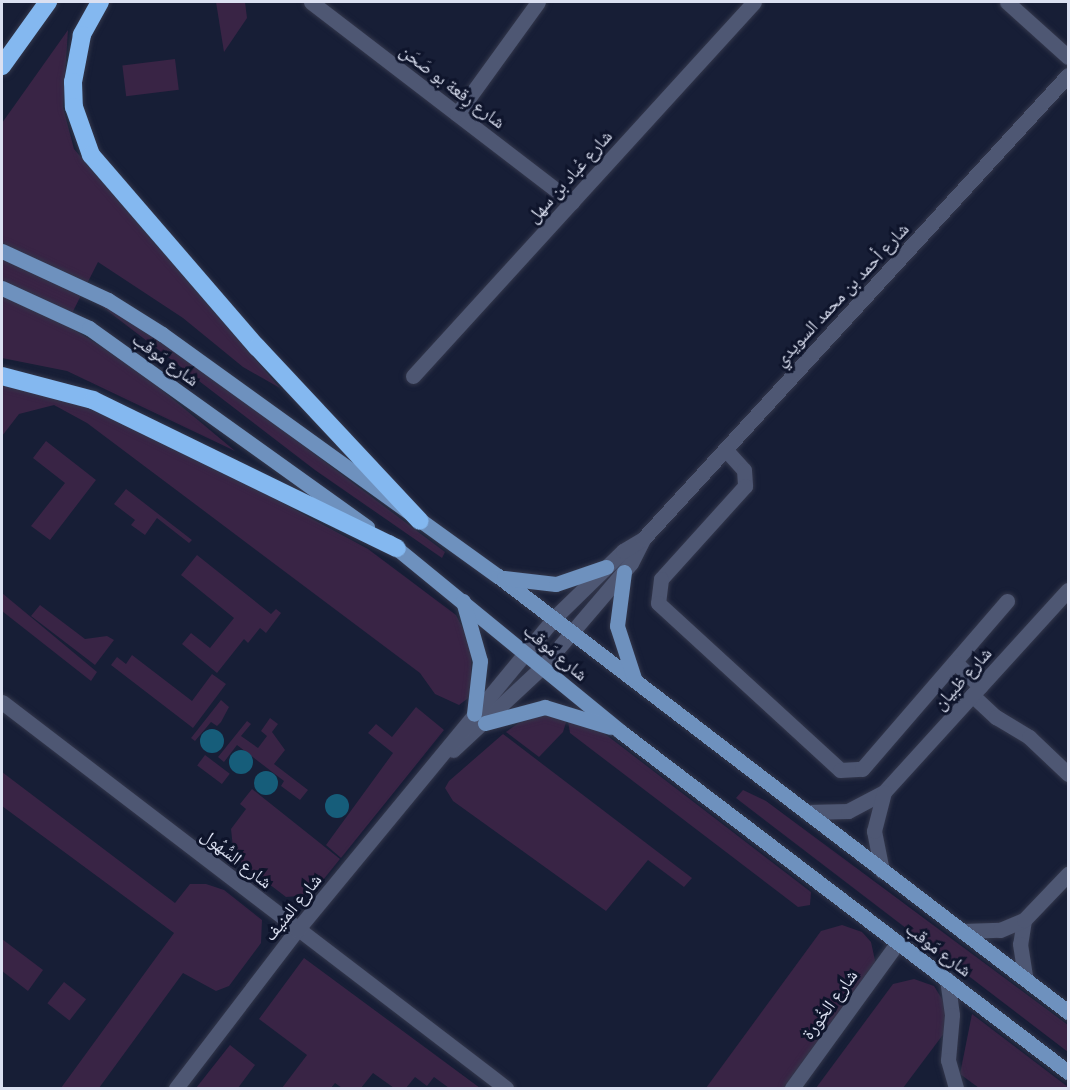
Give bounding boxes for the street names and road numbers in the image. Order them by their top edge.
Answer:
street label: شارع رِقعة بو صَحَن [396,39,510,133]
street label: شارع عُباد بن سهل [522,125,616,227]
street label: شارع أحمد بن محمد السويدي [769,218,913,370]
street label: شارع مَوقب [128,328,204,390]
street label: شارع مَوقب [520,619,592,685]
street label: شارع ظبيان [928,642,996,714]
street label: شارع السُّهُول [197,824,277,892]
street label: شارع المنيف [258,869,326,945]
street label: شارع مَوقب [902,917,976,981]
street label: شارع الخُورة [796,965,862,1043]

